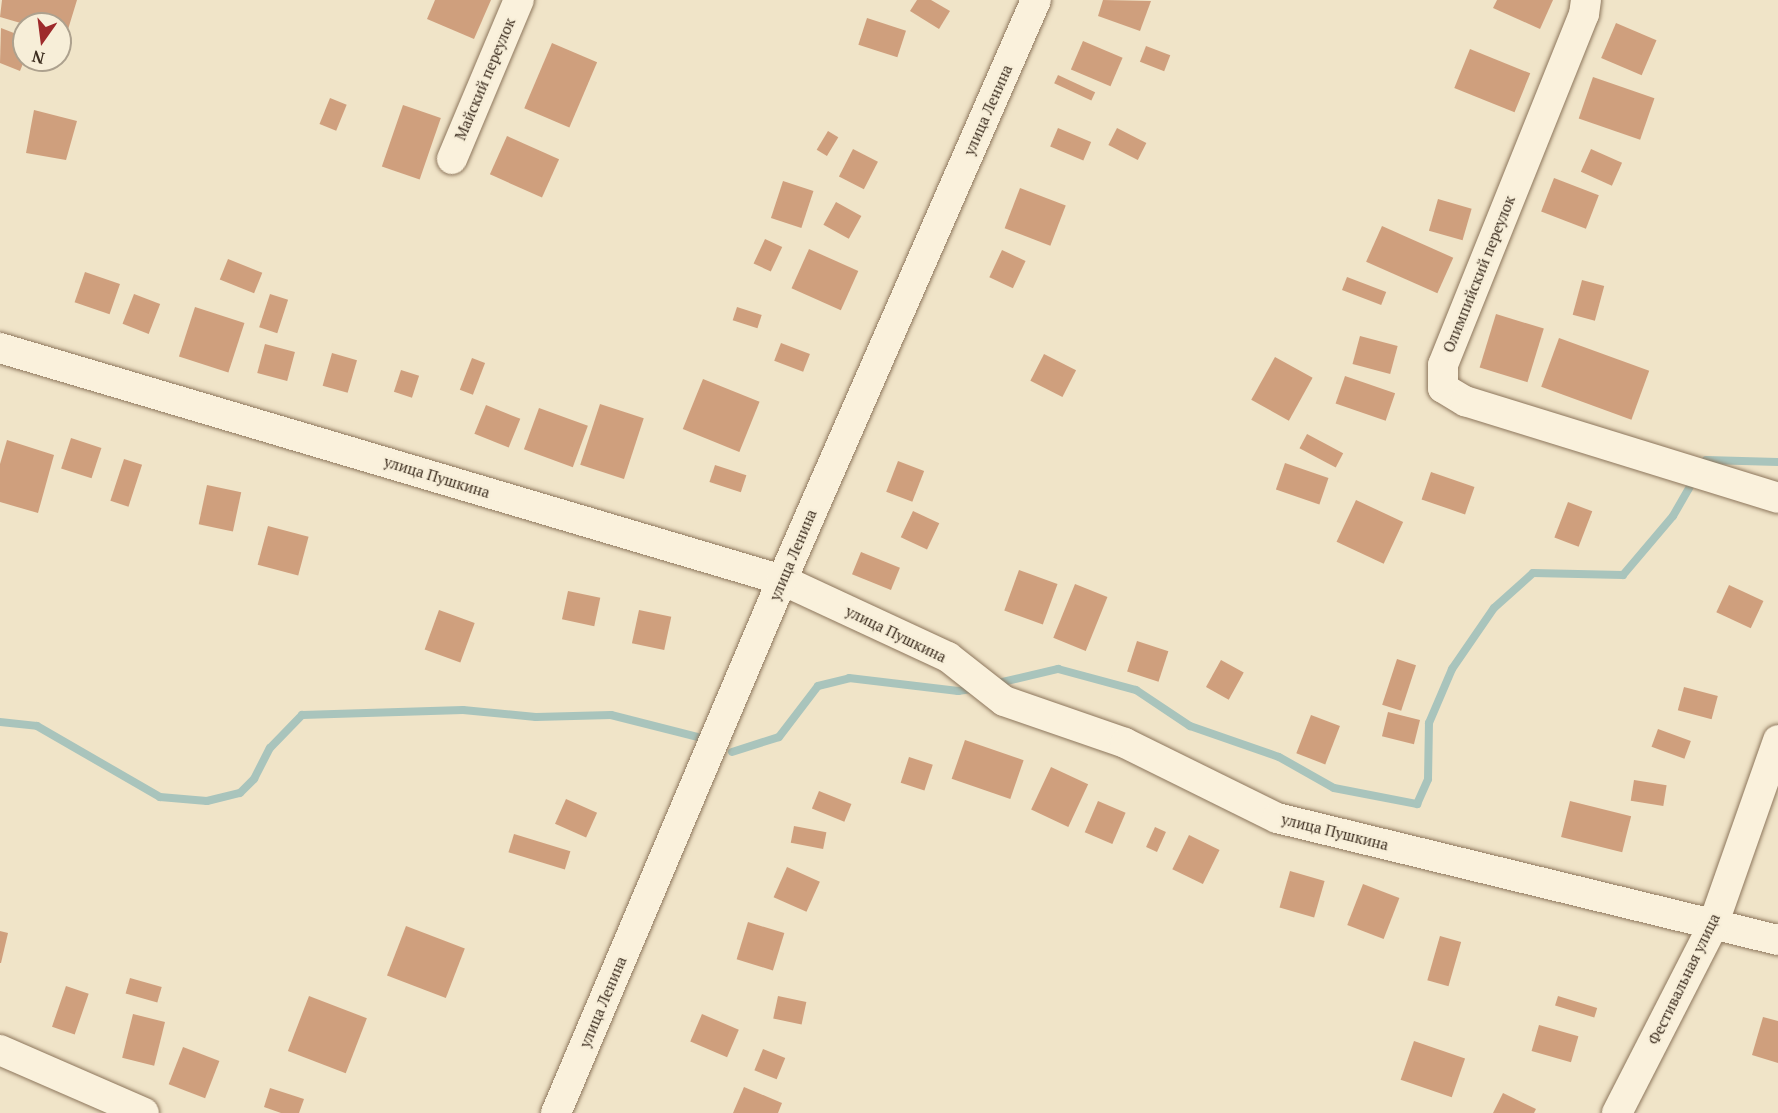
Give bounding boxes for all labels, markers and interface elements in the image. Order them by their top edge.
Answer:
north arrow [12,12,72,72]
street label: Майский переулок [451,15,519,143]
text: N [30,45,47,70]
street label: улица Ленина [960,62,1016,158]
street label: Олимпийский переулок [1439,193,1519,355]
street label: улица Пушкина [382,452,492,502]
street label: улица Ленина [766,507,820,603]
street label: улица Пушкина [843,602,949,666]
street label: улица Пушкина [1280,810,1390,854]
street label: Фестивальная улица [1644,910,1724,1048]
street label: улица Ленина [576,954,630,1050]

